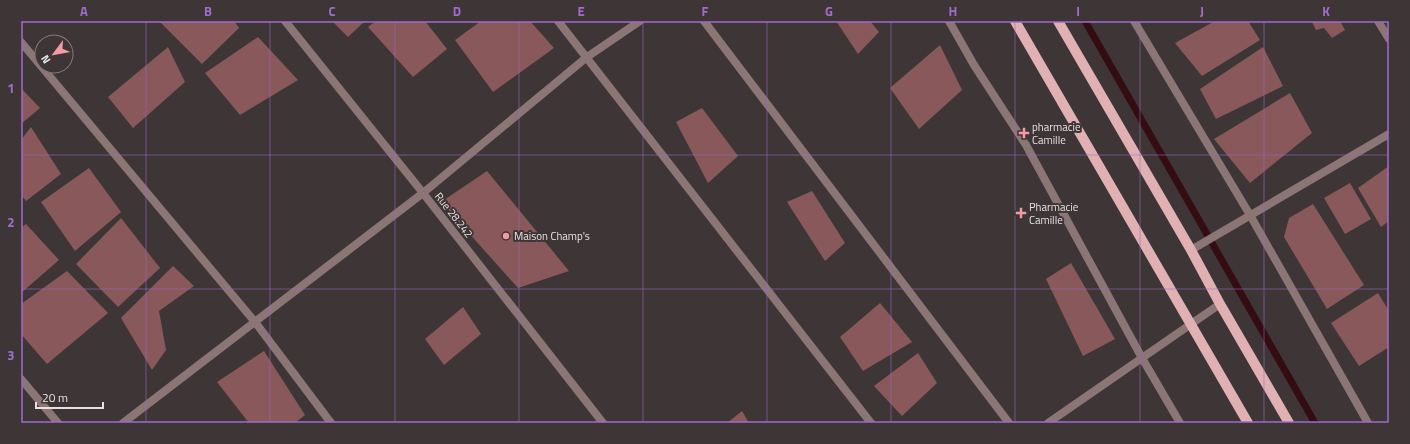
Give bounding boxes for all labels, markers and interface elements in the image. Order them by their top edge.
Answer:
text: A [80,1,88,21]
text: B [204,1,212,21]
text: C [328,1,336,21]
text: D [453,1,461,21]
text: E [577,1,585,21]
text: F [702,1,709,21]
text: G [825,1,833,21]
text: H [949,1,957,21]
text: I [1076,1,1080,21]
text: J [1200,1,1204,21]
text: K [1322,1,1330,21]
north arrow [34,34,74,74]
text: N [37,52,54,67]
text: 1 [7,78,15,98]
place label: pharmacie Camille [1032,119,1081,148]
marker: pharmacie Camille [1019,128,1029,138]
street label: Rue 28.242 [431,189,477,241]
place label: Pharmacie Camille [1029,199,1079,228]
marker: Pharmacie Camille [1016,208,1026,218]
text: 2 [7,212,15,232]
place label: Maison Champ's [514,228,590,244]
marker: Maison Champ's [501,231,511,241]
text: 3 [7,345,15,365]
scale bar [36,384,103,410]
text: 20 m [42,388,68,407]

